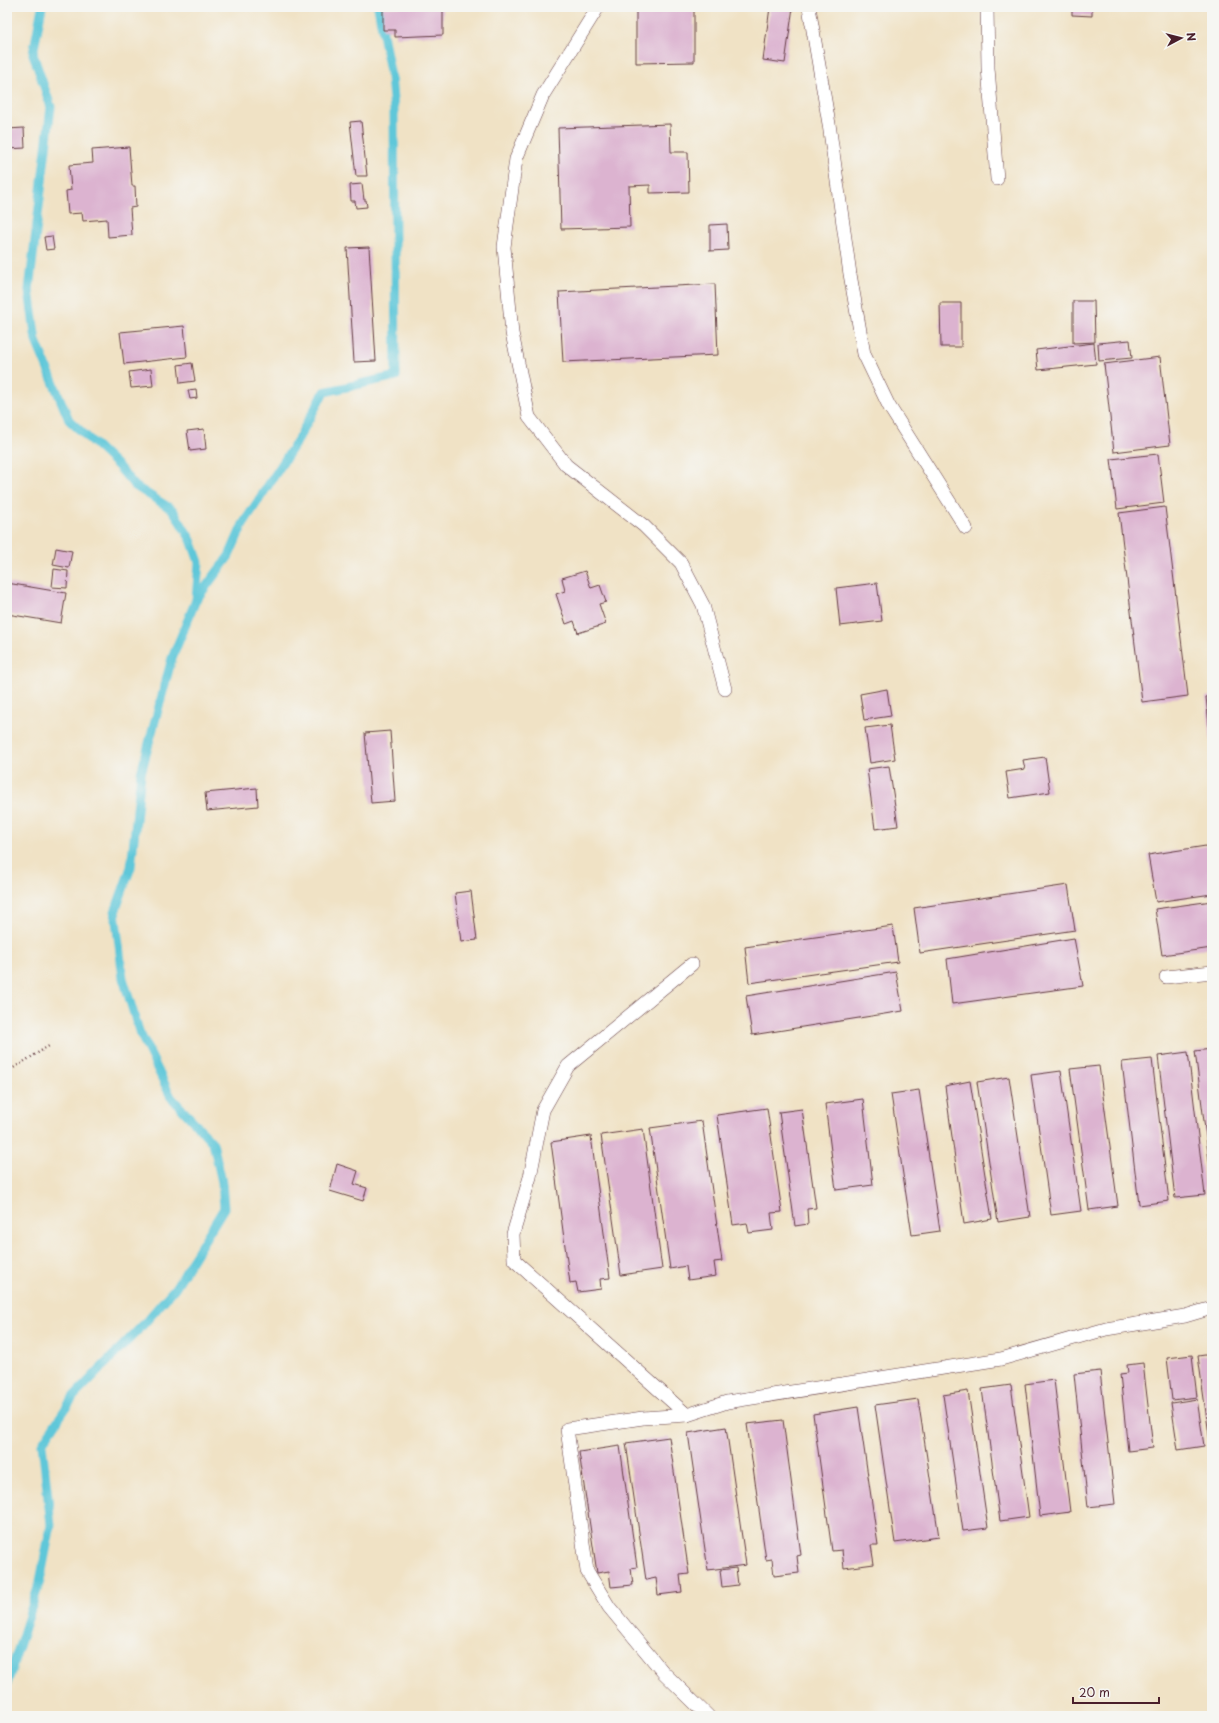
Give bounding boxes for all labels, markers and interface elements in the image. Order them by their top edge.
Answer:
north arrow [1161,18,1201,58]
text: N [1182,31,1200,42]
scale bar [1073,1679,1159,1705]
text: 20 m [1079,1683,1110,1701]

